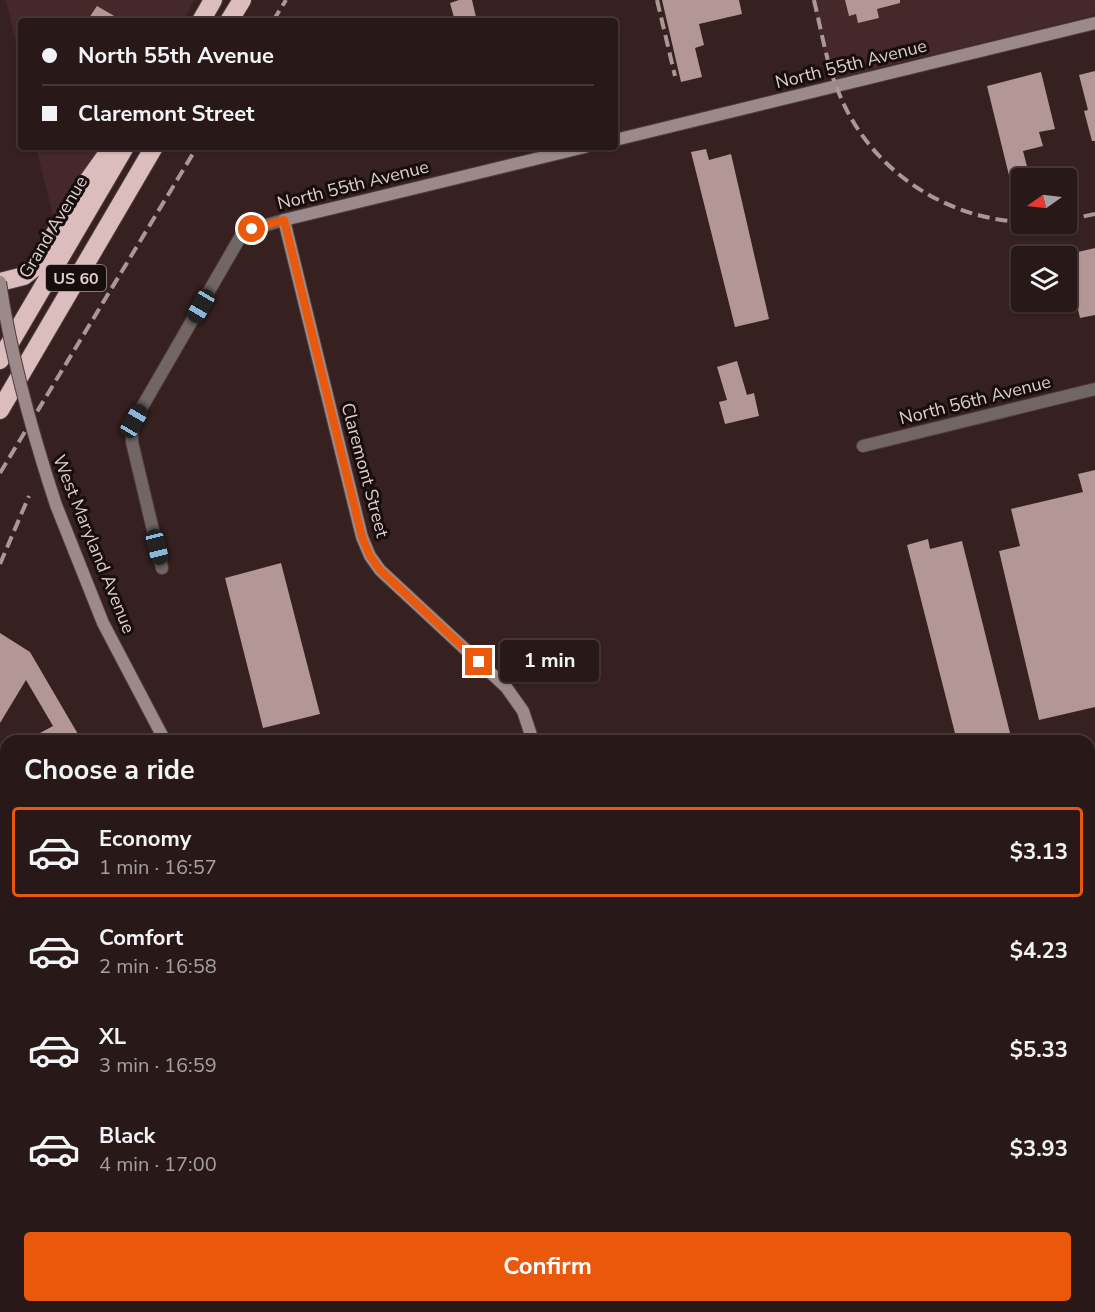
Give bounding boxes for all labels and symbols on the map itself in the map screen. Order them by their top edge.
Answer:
street label: North 55th Avenue [773,34,929,94]
street label: North 55th Avenue [275,155,431,215]
north arrow [1011,168,1077,234]
street label: Grand Avenue [13,171,93,283]
route start [238,215,265,242]
road number: US 60 [46,265,106,291]
car [184,286,218,326]
street label: North 56th Avenue [897,370,1053,430]
street label: Claremont Street [335,400,395,541]
car [117,401,151,441]
street label: West Maryland Avenue [47,451,141,637]
car [144,527,170,567]
callout: 1 min [500,641,599,683]
route end [465,648,492,675]

